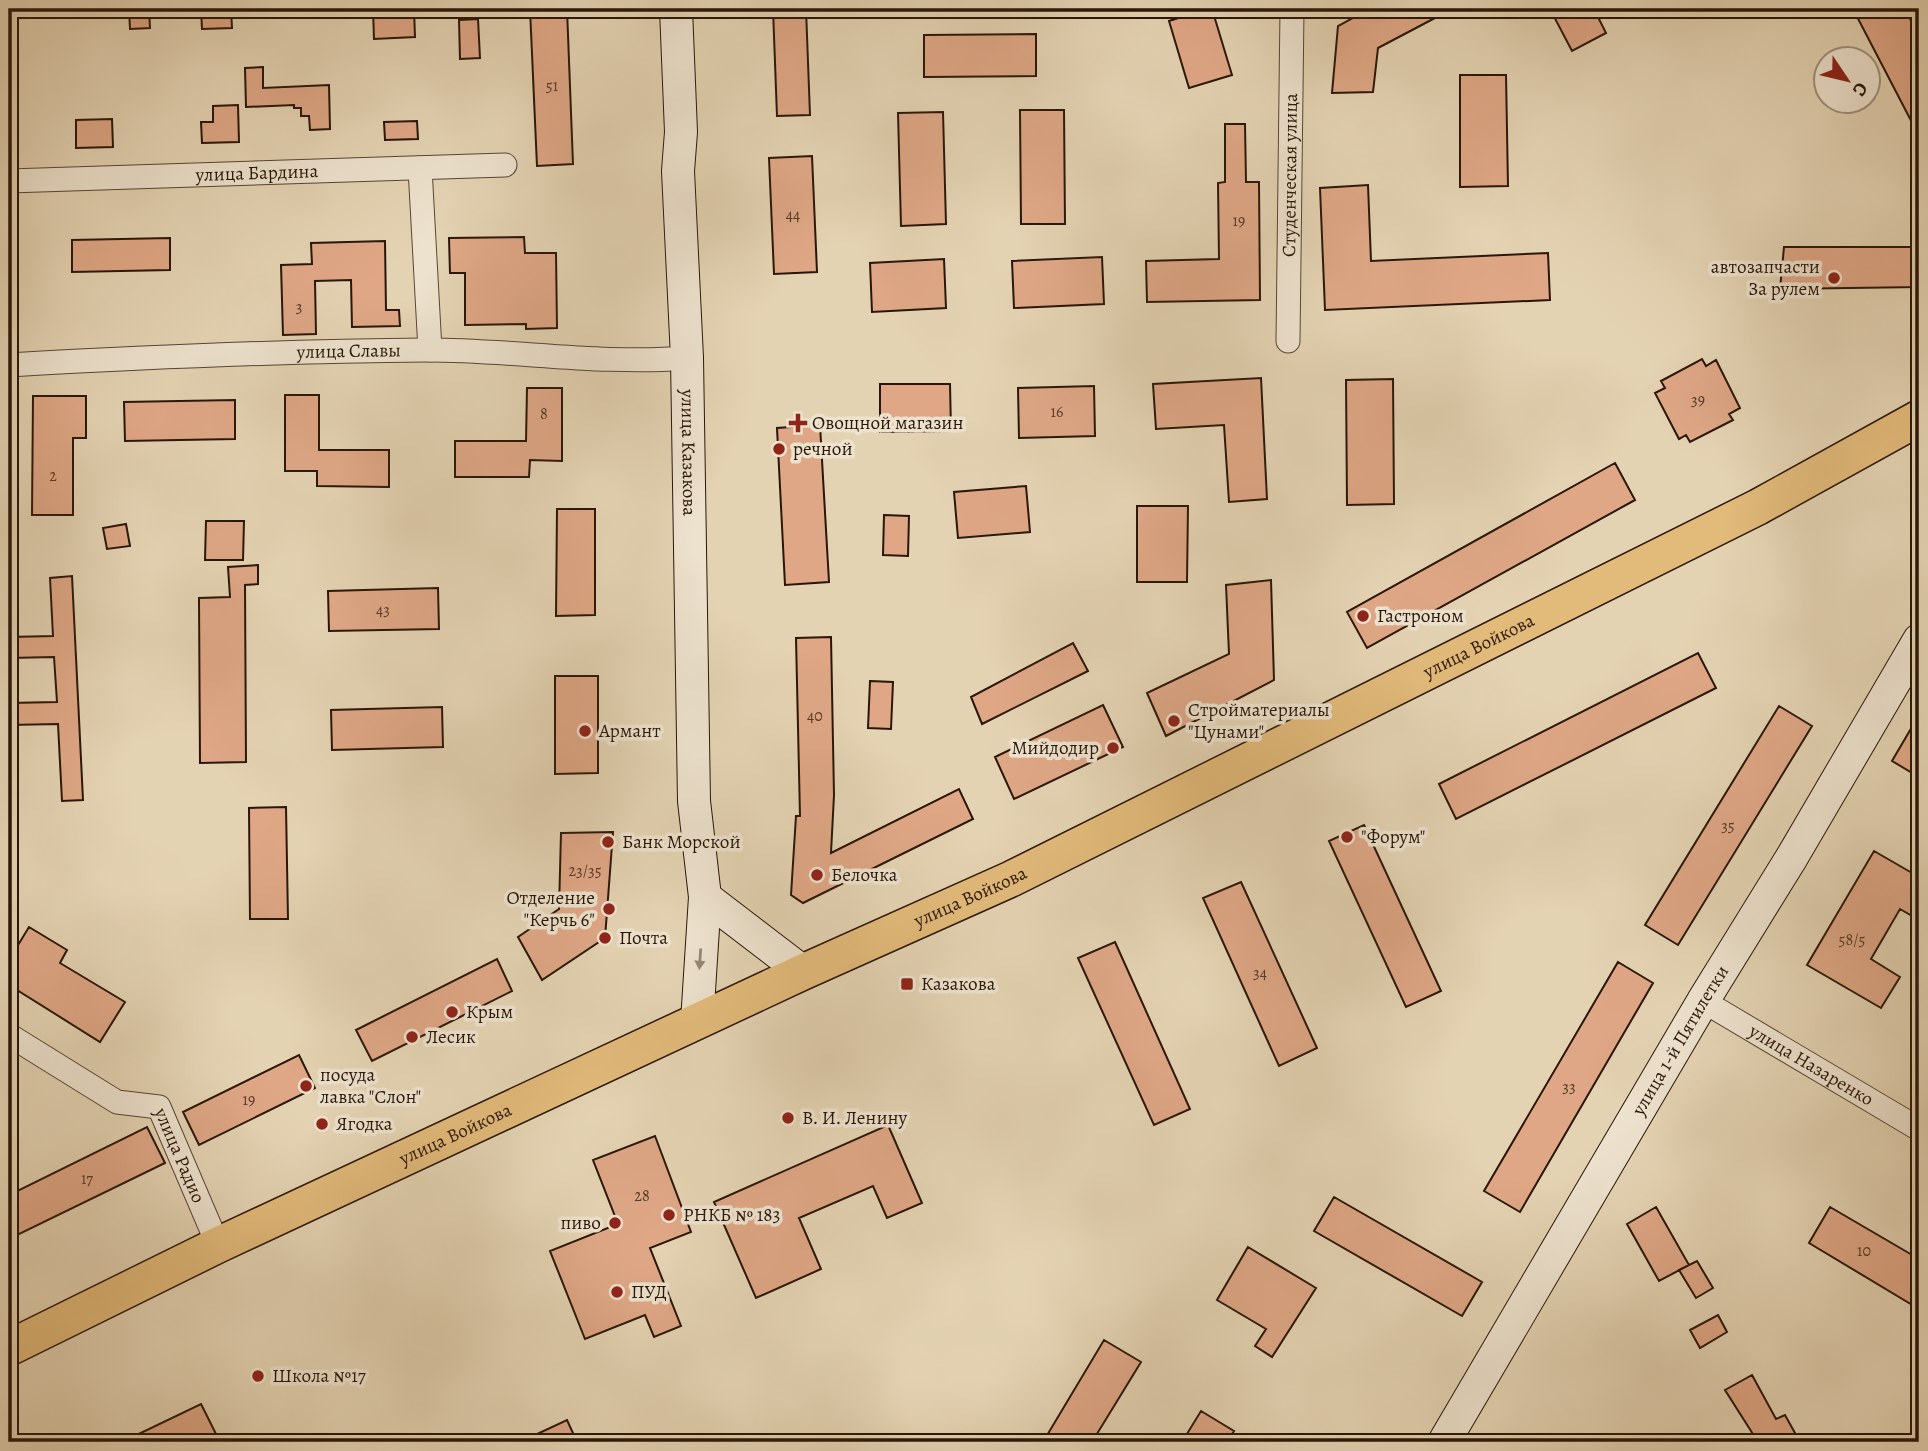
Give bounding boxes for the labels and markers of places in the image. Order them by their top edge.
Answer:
place label: автозапчасти За рулем [1711,254,1820,302]
marker: автозапчасти За рулем [1826,270,1842,286]
place label: Овощной магазин [812,410,964,436]
marker: Овощной магазин [790,415,806,431]
place label: речной [793,436,853,462]
marker: речной [771,441,787,457]
place label: Гастроном [1377,603,1464,629]
marker: Гастроном [1355,608,1371,624]
place label: Стройматериалы "Цунами" [1188,697,1330,745]
marker: Стройматериалы "Цунами" [1166,713,1182,729]
place label: Армант [598,718,661,744]
marker: Армант [577,723,593,739]
place label: Мийдодир [1011,735,1099,761]
marker: Мийдодир [1105,740,1121,756]
place label: "Форум" [1361,824,1425,850]
place label: Банк Морской [622,829,741,855]
marker: "Форум" [1339,829,1355,845]
marker: Банк Морской [600,834,616,850]
place label: Белочка [831,862,898,888]
marker: Белочка [809,867,825,883]
place label: Отделение "Керчь 6" [506,885,595,933]
marker: Отделение "Керчь 6" [601,901,617,917]
place label: Почта [619,925,668,951]
marker: Почта [597,930,613,946]
place label: Казакова [921,971,996,997]
marker: Казакова [899,976,915,992]
place label: Крым [466,999,513,1025]
marker: Крым [444,1004,460,1020]
place label: Лесик [426,1024,476,1050]
marker: Лесик [404,1029,420,1045]
place label: посуда лавка "Слон" [320,1062,421,1110]
marker: посуда лавка "Слон" [298,1078,314,1094]
place label: В. И. Ленину [802,1105,908,1131]
marker: В. И. Ленину [780,1110,796,1126]
place label: Ягодка [336,1111,393,1137]
marker: Ягодка [314,1116,330,1132]
place label: РНКБ № 183 [683,1202,780,1228]
marker: РНКБ № 183 [661,1207,677,1223]
place label: пиво [560,1210,601,1236]
marker: пиво [607,1215,623,1231]
place label: ПУД [631,1279,667,1305]
marker: ПУД [609,1284,625,1300]
place label: Школа №17 [272,1363,366,1389]
marker: Школа №17 [250,1368,266,1384]

